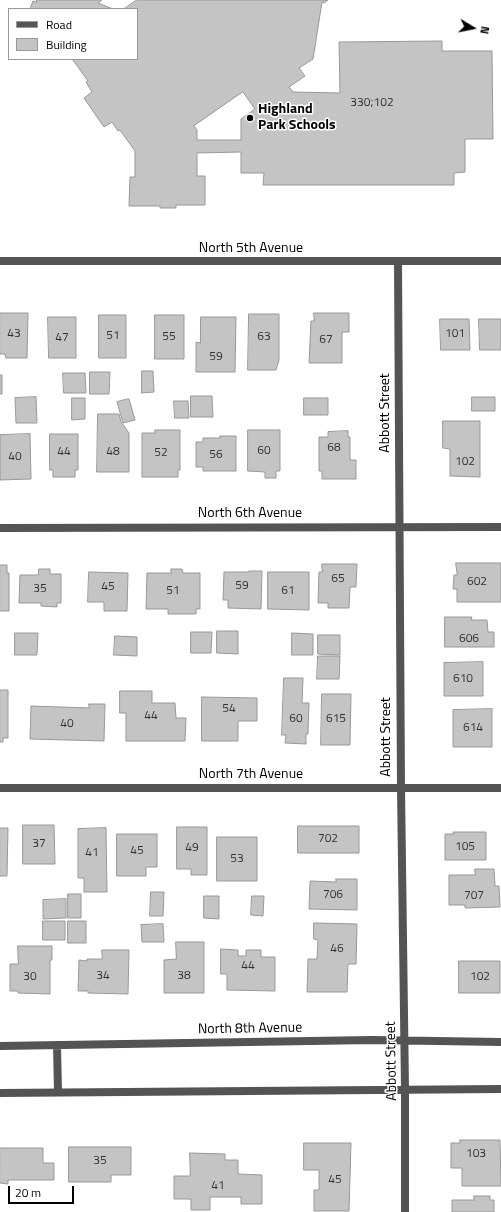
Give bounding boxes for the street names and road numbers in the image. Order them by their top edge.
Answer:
street label: North 5th Avenue [199,241,303,257]
street label: Abbott Street [378,373,394,453]
street label: North 6th Avenue [198,506,302,522]
street label: Abbott Street [379,697,395,777]
street label: North 7th Avenue [199,767,303,783]
street label: North 8th Avenue [198,1020,302,1038]
street label: Abbott Street [383,1021,401,1101]

